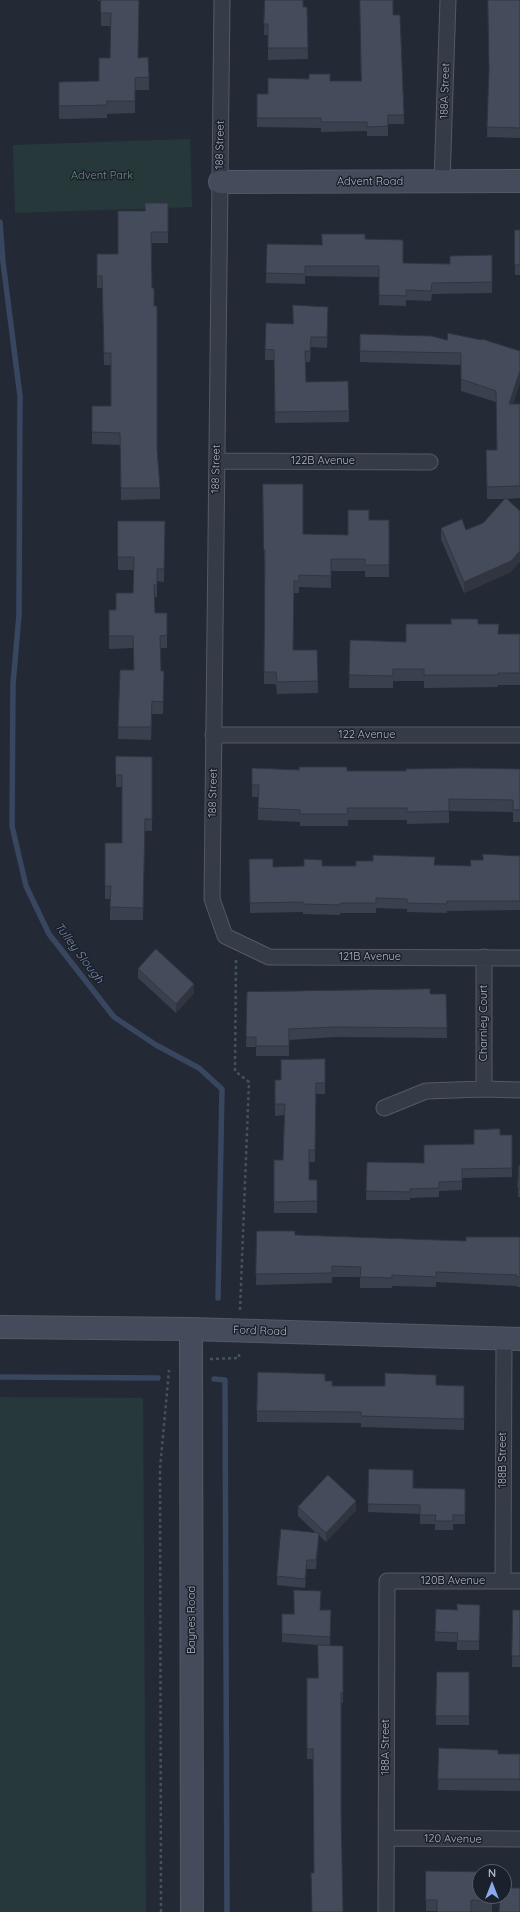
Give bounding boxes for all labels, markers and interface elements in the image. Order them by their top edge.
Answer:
street label: 188A Street [437,63,453,119]
street label: 188 Street [213,120,227,170]
park label: Advent Park [71,169,133,183]
street label: Advent Road [337,175,403,189]
street label: 188 Street [209,444,223,494]
street label: 122B Avenue [291,454,355,468]
street label: 122 Avenue [339,728,395,742]
street label: 188 Street [206,768,220,818]
water label: Tulley Slough [51,920,107,986]
street label: 121B Avenue [339,950,401,964]
street label: Charnley Court [477,985,491,1061]
street label: Ford Road [233,1323,287,1339]
street label: 188B Street [496,1432,510,1488]
street label: 120B Avenue [421,1574,485,1588]
street label: Baynes Road [185,1586,199,1654]
street label: 188A Street [379,1719,393,1775]
street label: 120 Avenue [424,1832,482,1846]
north arrow [472,1864,512,1904]
text: N [488,1866,496,1880]

